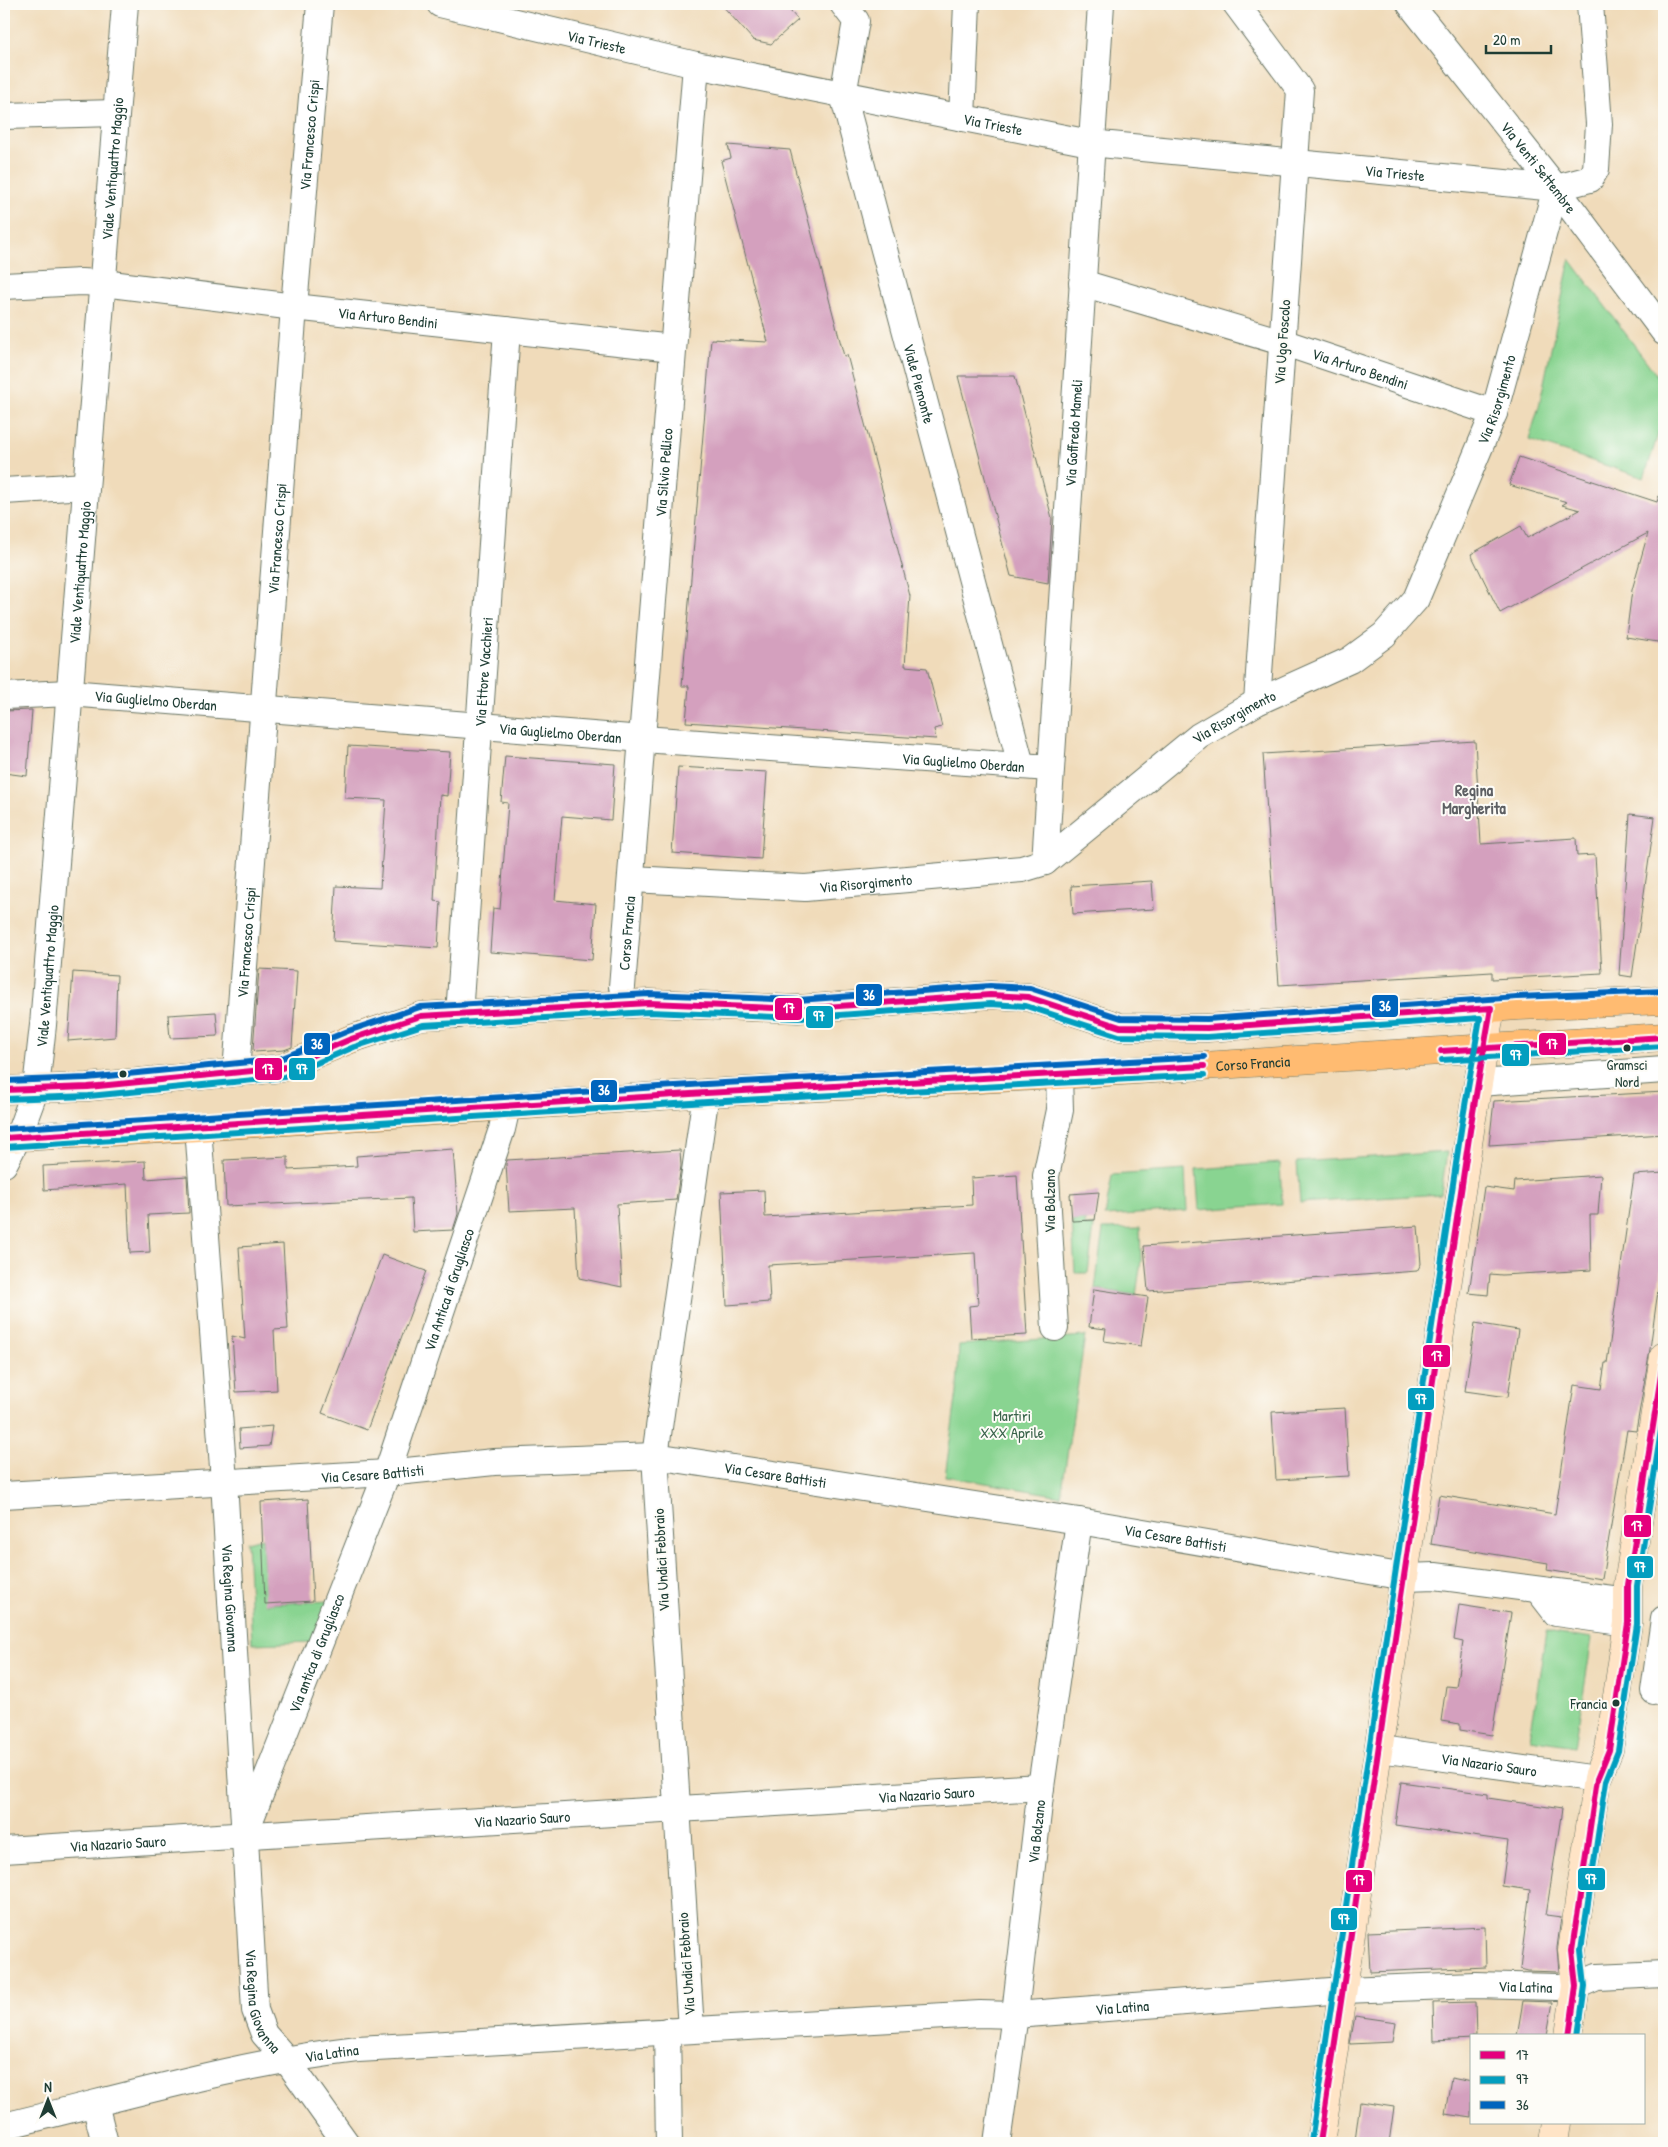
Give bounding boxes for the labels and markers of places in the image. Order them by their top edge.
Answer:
marker: Gramsci Nord [1622,1043,1632,1053]
place label: Gramsci Nord [1606,1055,1648,1091]
unlabelled marker [118,1069,128,1079]
place label: Francia [1569,1694,1608,1713]
marker: Francia [1611,1698,1621,1708]

